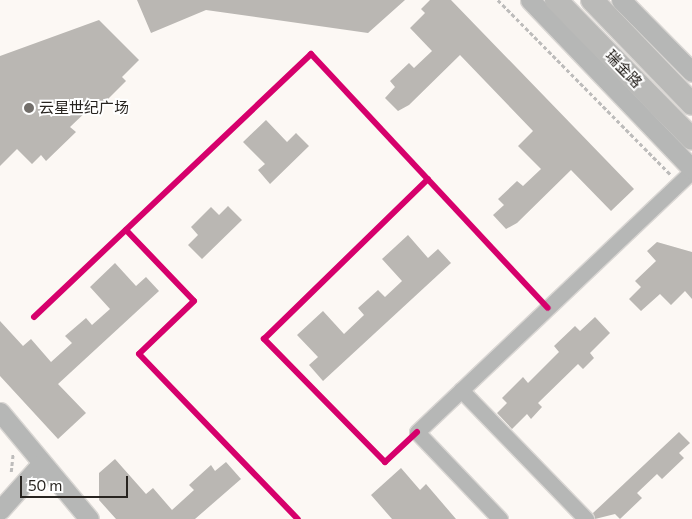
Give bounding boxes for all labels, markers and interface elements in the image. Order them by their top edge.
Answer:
street label: 瑞金路 [602,47,646,91]
place label: 云星世纪广场 [39,99,129,117]
marker: 云星世纪广场 [23,102,35,114]
scale bar [22,466,130,498]
text: 50 m [28,476,62,494]

